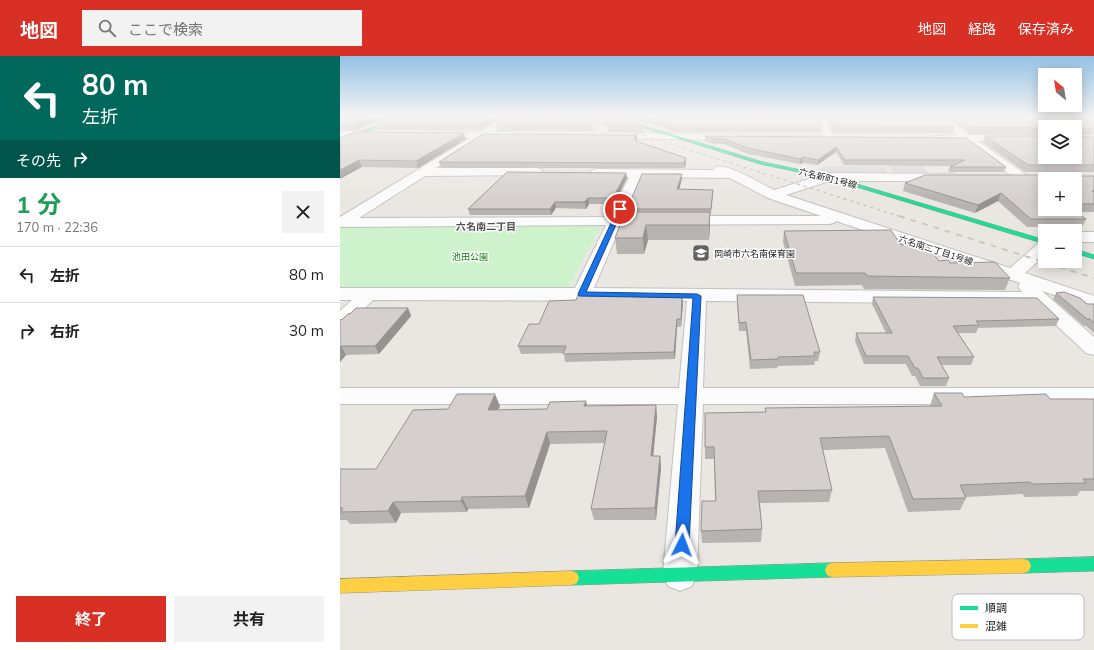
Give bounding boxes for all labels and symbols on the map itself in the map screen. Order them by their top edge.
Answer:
north arrow [1038,68,1082,112]
street label: 六名新町1号線 [798,165,859,191]
pin [603,192,637,226]
district label: 六名南二丁目 [456,220,516,233]
street label: 六名南二丁目1号線 [897,233,975,267]
school or university icon: 岡崎市六名南保育園 [691,243,711,263]
place label: 岡崎市六名南保育園 [714,248,795,259]
park label: 池田公園 [452,251,488,262]
position arrow [661,524,703,566]
legend [952,594,1084,640]
text: 順調 [985,601,1007,615]
text: 混雑 [985,619,1007,633]

